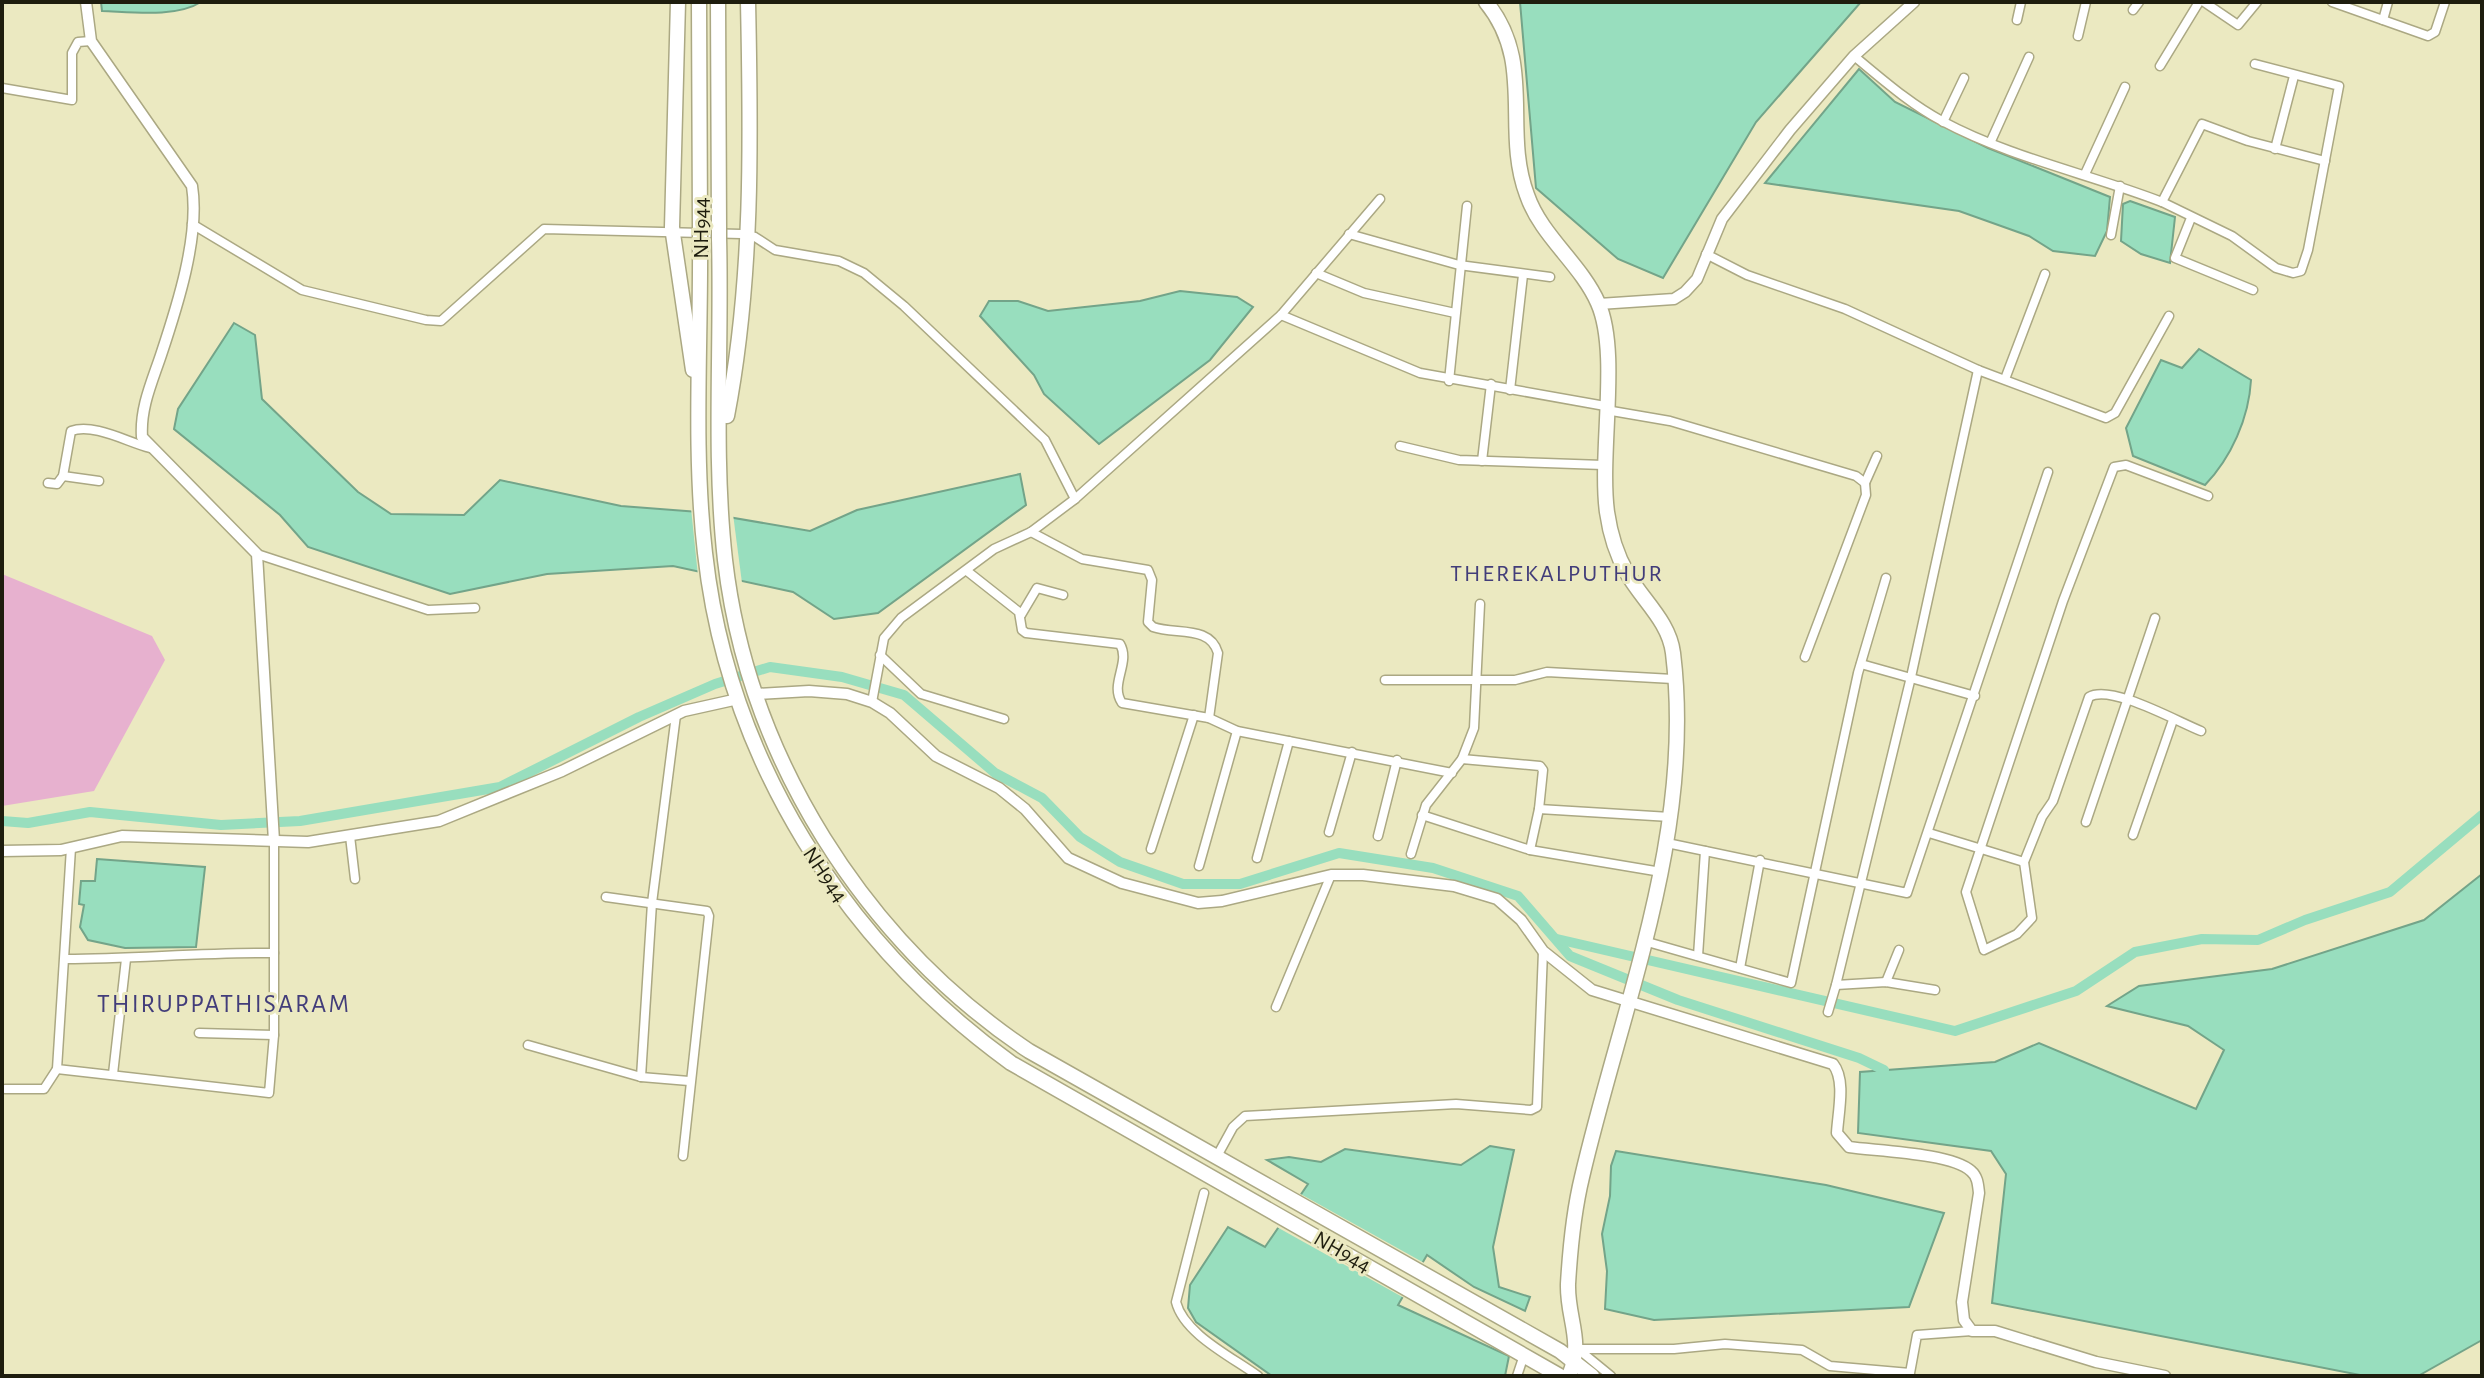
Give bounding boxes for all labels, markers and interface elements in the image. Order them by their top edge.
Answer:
street label: NH944 [690,197,712,259]
district label: THEREKALPUTHUR [1450,562,1664,586]
street label: NH944 [799,843,852,906]
district label: THIRUPPATHISARAM [97,991,351,1017]
street label: NH944 [1310,1227,1375,1277]

